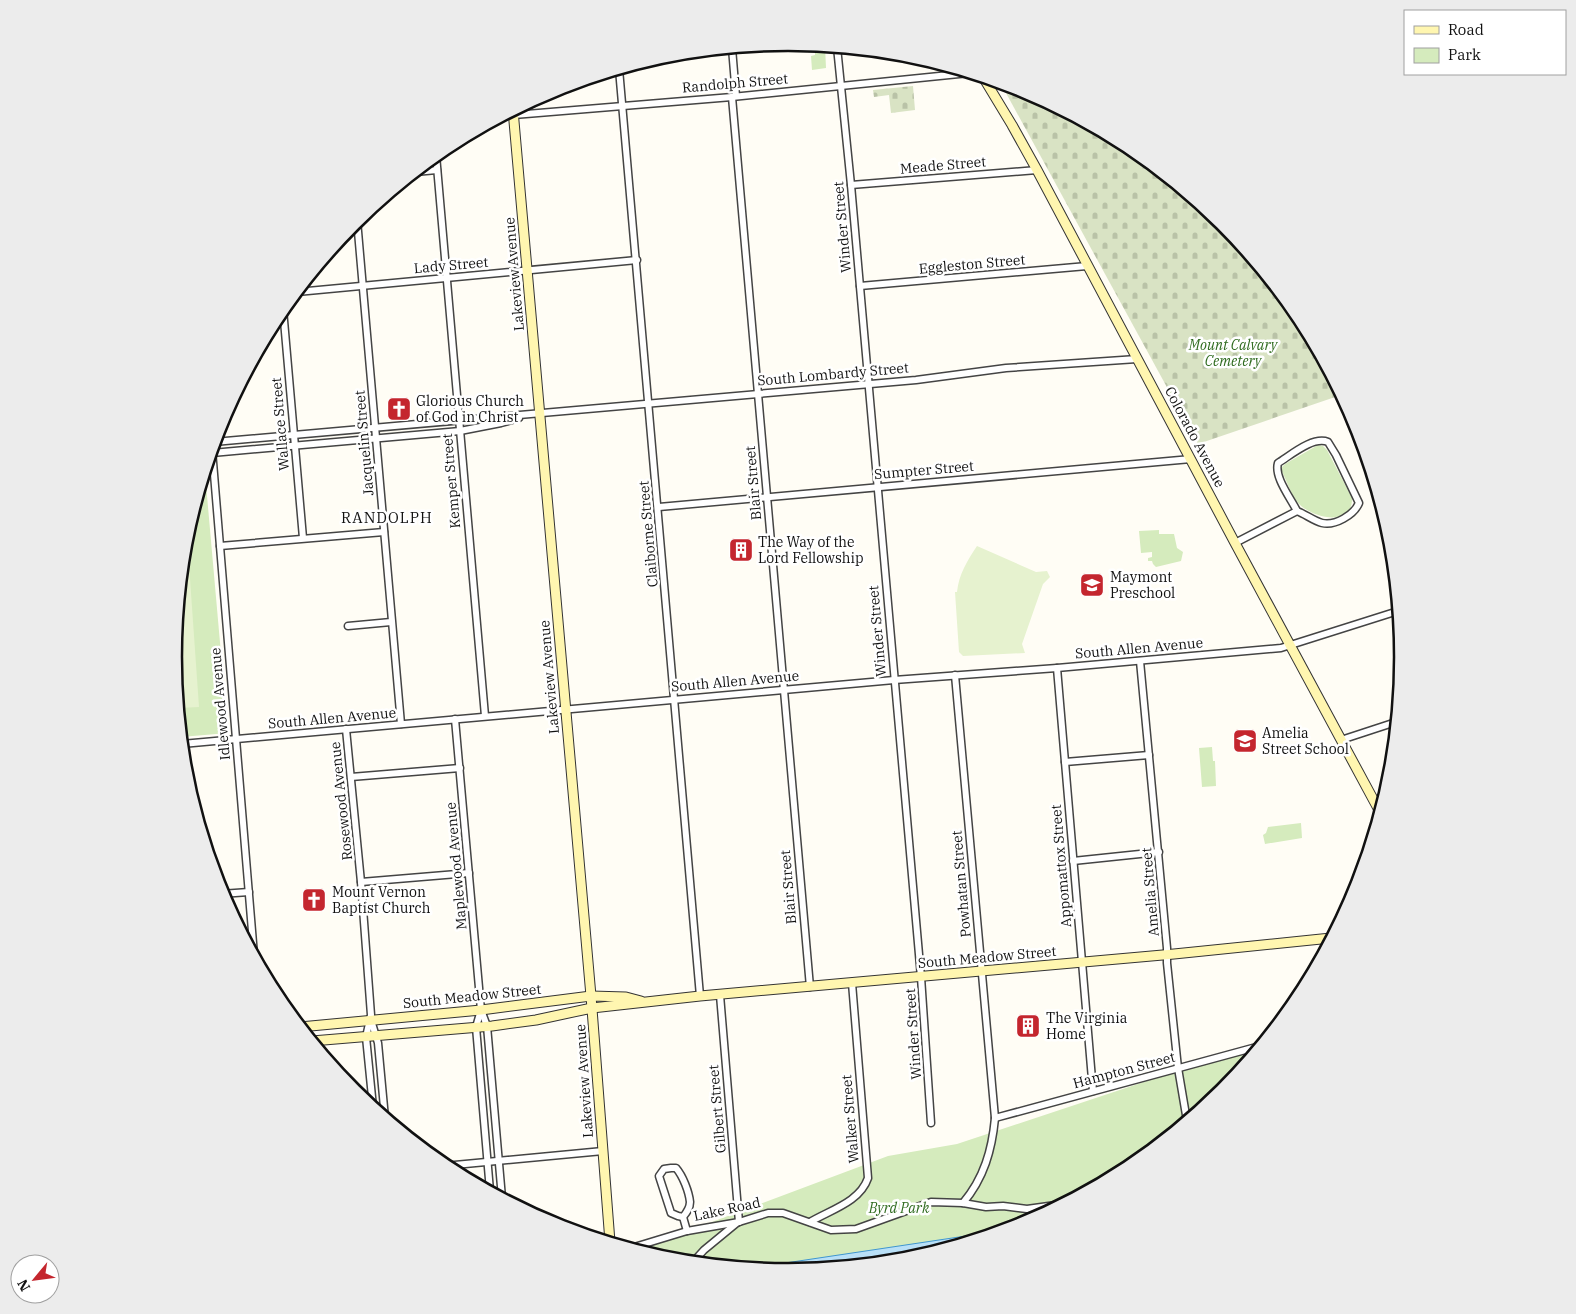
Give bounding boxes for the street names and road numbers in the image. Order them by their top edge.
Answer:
street label: Randolph Street [681,69,789,97]
street label: Meade Street [899,152,987,178]
street label: Winder Street [829,181,855,273]
street label: Lakeview Avenue [500,216,528,332]
street label: Eggleston Street [918,250,1026,278]
street label: Lady Street [413,253,489,277]
street label: South Lombardy Street [756,358,910,390]
street label: Wallace Street [267,377,293,471]
street label: Colorado Avenue [1161,383,1229,491]
street label: Jacquelin Street [350,389,378,496]
street label: Kemper Street [438,433,464,529]
street label: Blair Street [741,445,765,521]
street label: Sumpter Street [873,457,975,483]
street label: Claiborne Street [634,480,662,588]
street label: Winder Street [864,585,890,677]
street label: Lakeview Avenue [535,619,563,735]
street label: South Allen Avenue [1074,633,1204,663]
street label: Idlewood Avenue [206,647,234,761]
street label: South Allen Avenue [670,666,800,696]
street label: South Allen Avenue [267,703,397,733]
street label: Rosewood Avenue [326,741,356,861]
street label: Maplewood Avenue [441,801,471,931]
street label: Appomattox Street [1047,804,1075,928]
street label: Powhatan Street [947,830,975,938]
street label: Amelia Street [1137,847,1163,937]
street label: Blair Street [776,849,800,925]
street label: South Meadow Street [917,942,1057,972]
street label: South Meadow Street [402,980,542,1012]
street label: Winder Street [901,988,925,1080]
street label: Lakeview Avenue [571,1023,597,1139]
street label: Hampton Street [1071,1048,1177,1092]
street label: Gilbert Street [704,1064,730,1154]
street label: Walker Street [837,1074,863,1164]
street label: Lake Road [692,1193,763,1225]

